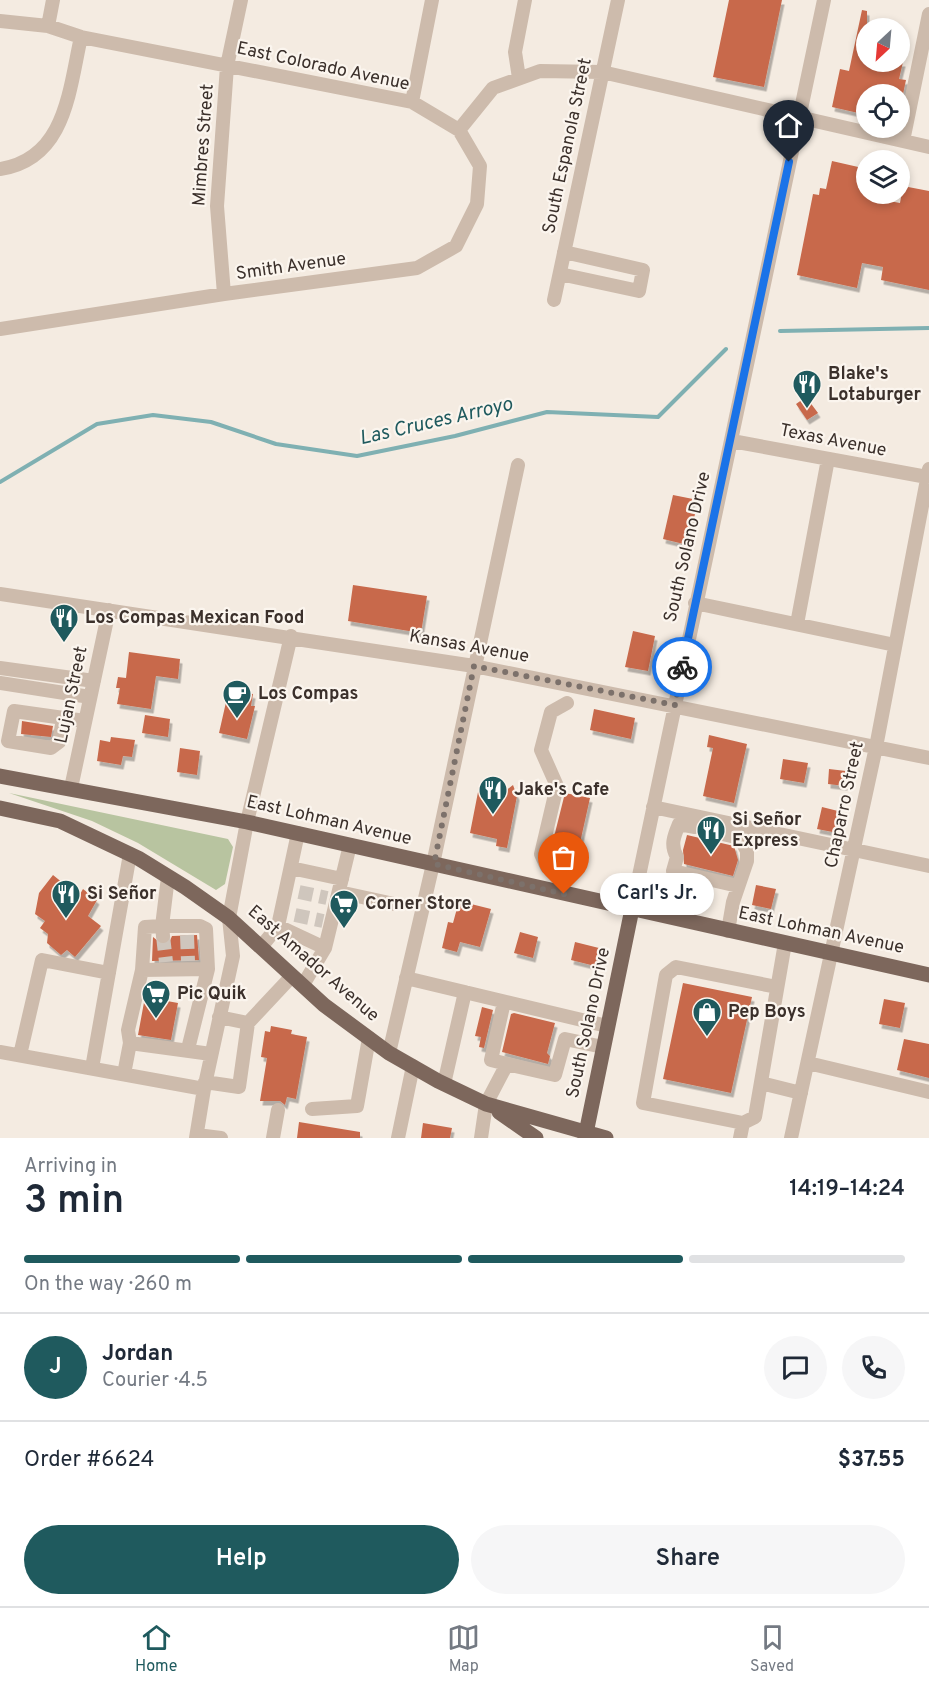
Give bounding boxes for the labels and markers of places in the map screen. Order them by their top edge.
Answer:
pin [763,100,814,162]
place label: Blake's Lotaburger [828,363,922,407]
restaurant icon: Blake's Lotaburger [791,368,823,410]
restaurant icon: Los Compas Mexican Food [48,602,80,644]
place label: Los Compas Mexican Food [85,607,304,630]
cafe icon: Los Compas [221,678,253,720]
place label: Los Compas [258,683,358,706]
restaurant icon: Jake's Cafe [477,774,509,816]
place label: Jake's Cafe [514,779,609,802]
place label: Si Señor Express [732,809,802,853]
restaurant icon: Si Señor Express [695,814,727,856]
pin [538,832,589,894]
callout: Carl's Jr. [600,873,714,915]
restaurant icon: Si Señor [50,878,82,920]
place label: Si Señor [87,883,157,906]
supermarket icon: Corner Store [328,888,360,930]
place label: Corner Store [365,893,471,916]
supermarket icon: Pic Quik [140,978,172,1020]
place label: Pic Quik [177,983,247,1006]
shop icon: Pep Boys [691,996,723,1038]
place label: Pep Boys [728,1001,806,1024]

